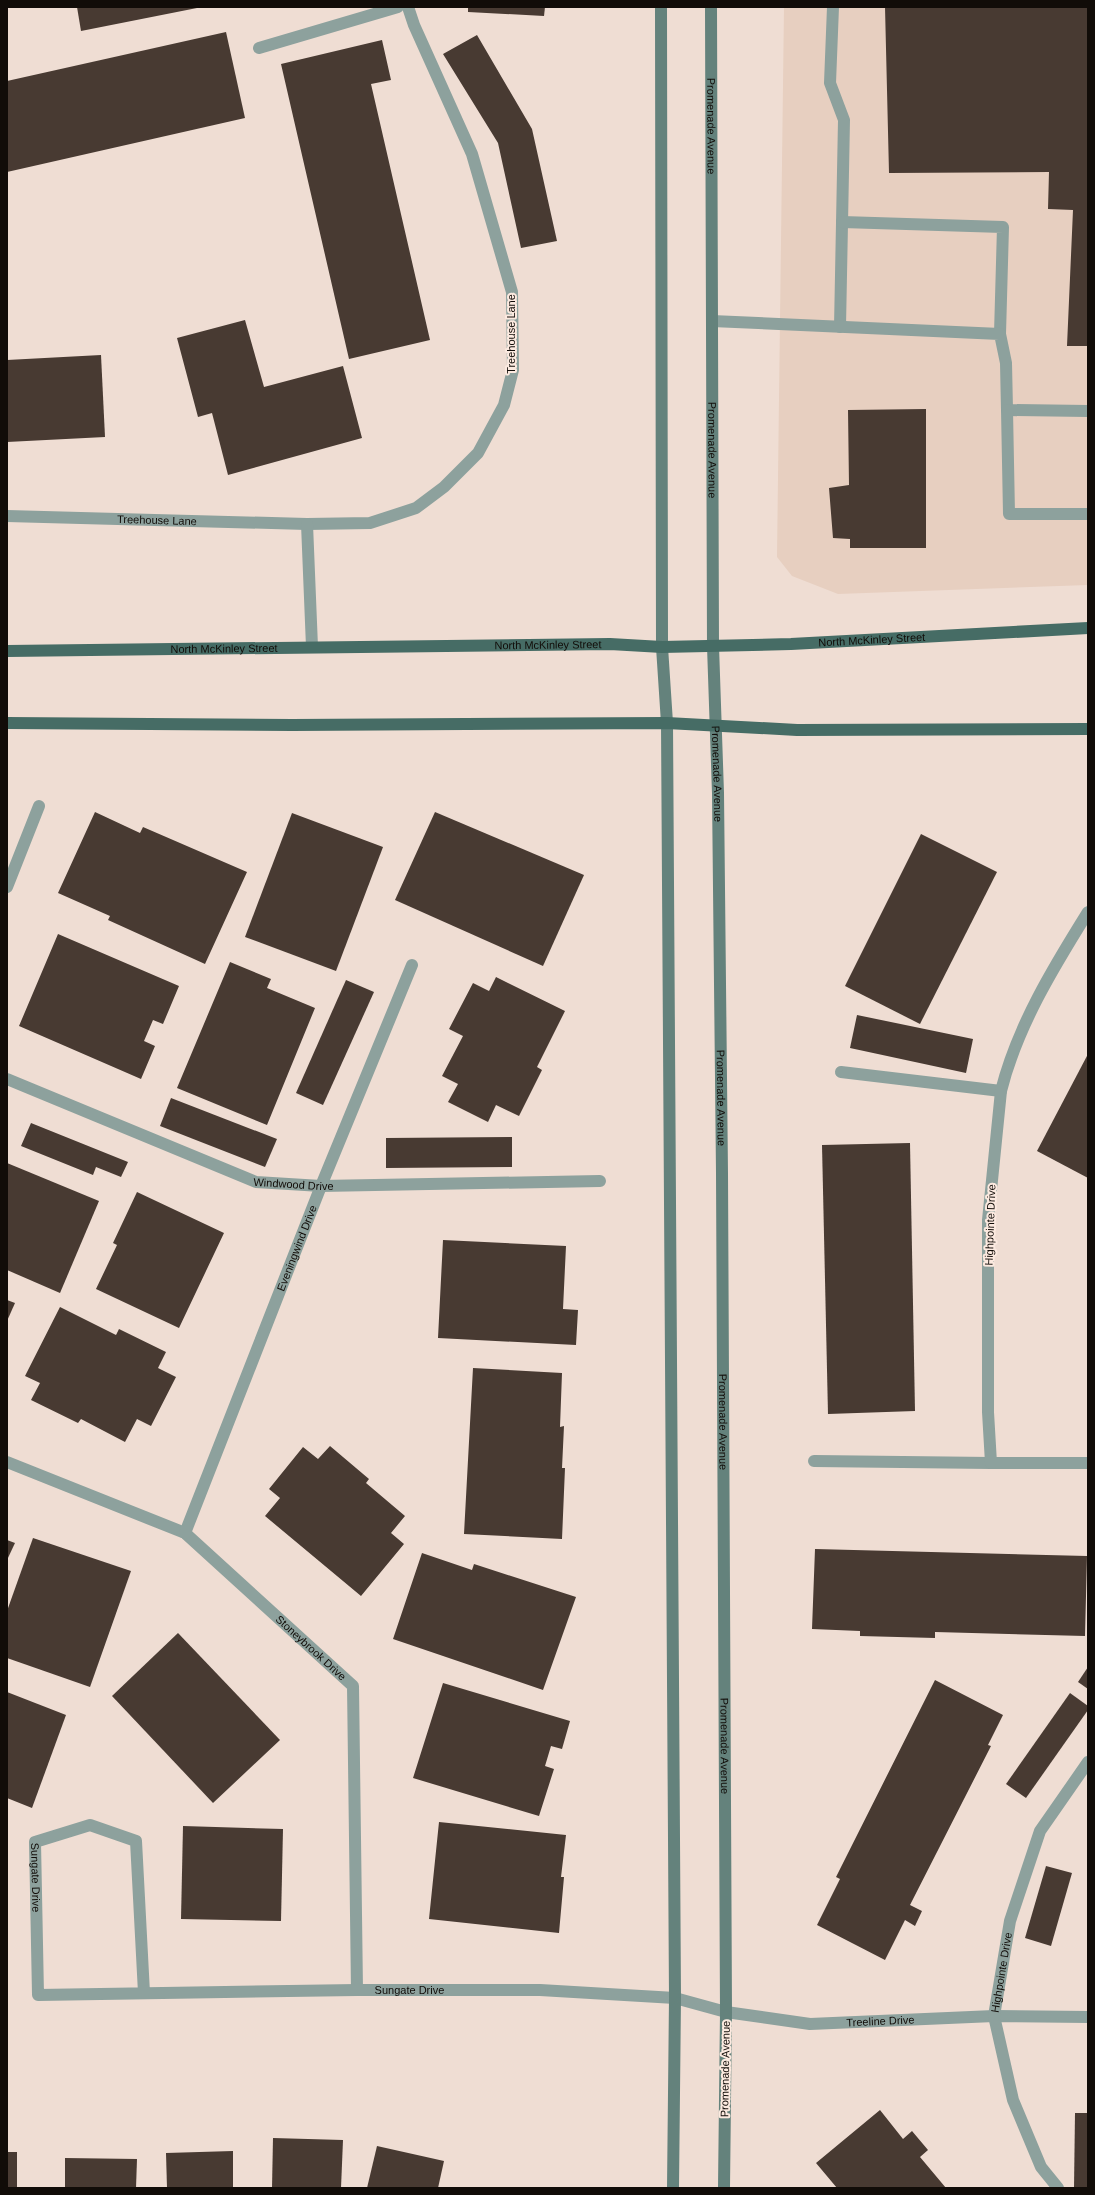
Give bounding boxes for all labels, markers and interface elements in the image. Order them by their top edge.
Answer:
street label: Promenade Avenue [705,78,718,174]
street label: Treehouse Lane [505,294,517,374]
street label: Promenade Avenue [706,402,719,498]
street label: Treehouse Lane [117,513,197,527]
street label: North McKinley Street [818,631,926,649]
street label: North McKinley Street [494,638,602,651]
street label: North McKinley Street [170,642,278,655]
street label: Promenade Avenue [710,725,724,822]
street label: Promenade Avenue [715,1050,728,1146]
street label: Windwood Drive [253,1176,334,1192]
street label: Highpointe Drive [983,1184,997,1266]
street label: Eveningwind Drive [274,1203,319,1293]
street label: Promenade Avenue [717,1374,729,1470]
street label: Stoneybrook Drive [273,1613,348,1683]
street label: Promenade Avenue [719,1698,731,1794]
street label: Sungate Drive [29,1843,42,1913]
street label: Highpointe Drive [989,1931,1014,2014]
street label: Sungate Drive [375,1984,444,1996]
street label: Treeline Drive [846,2013,915,2028]
street label: Promenade Avenue [718,2021,732,2117]

